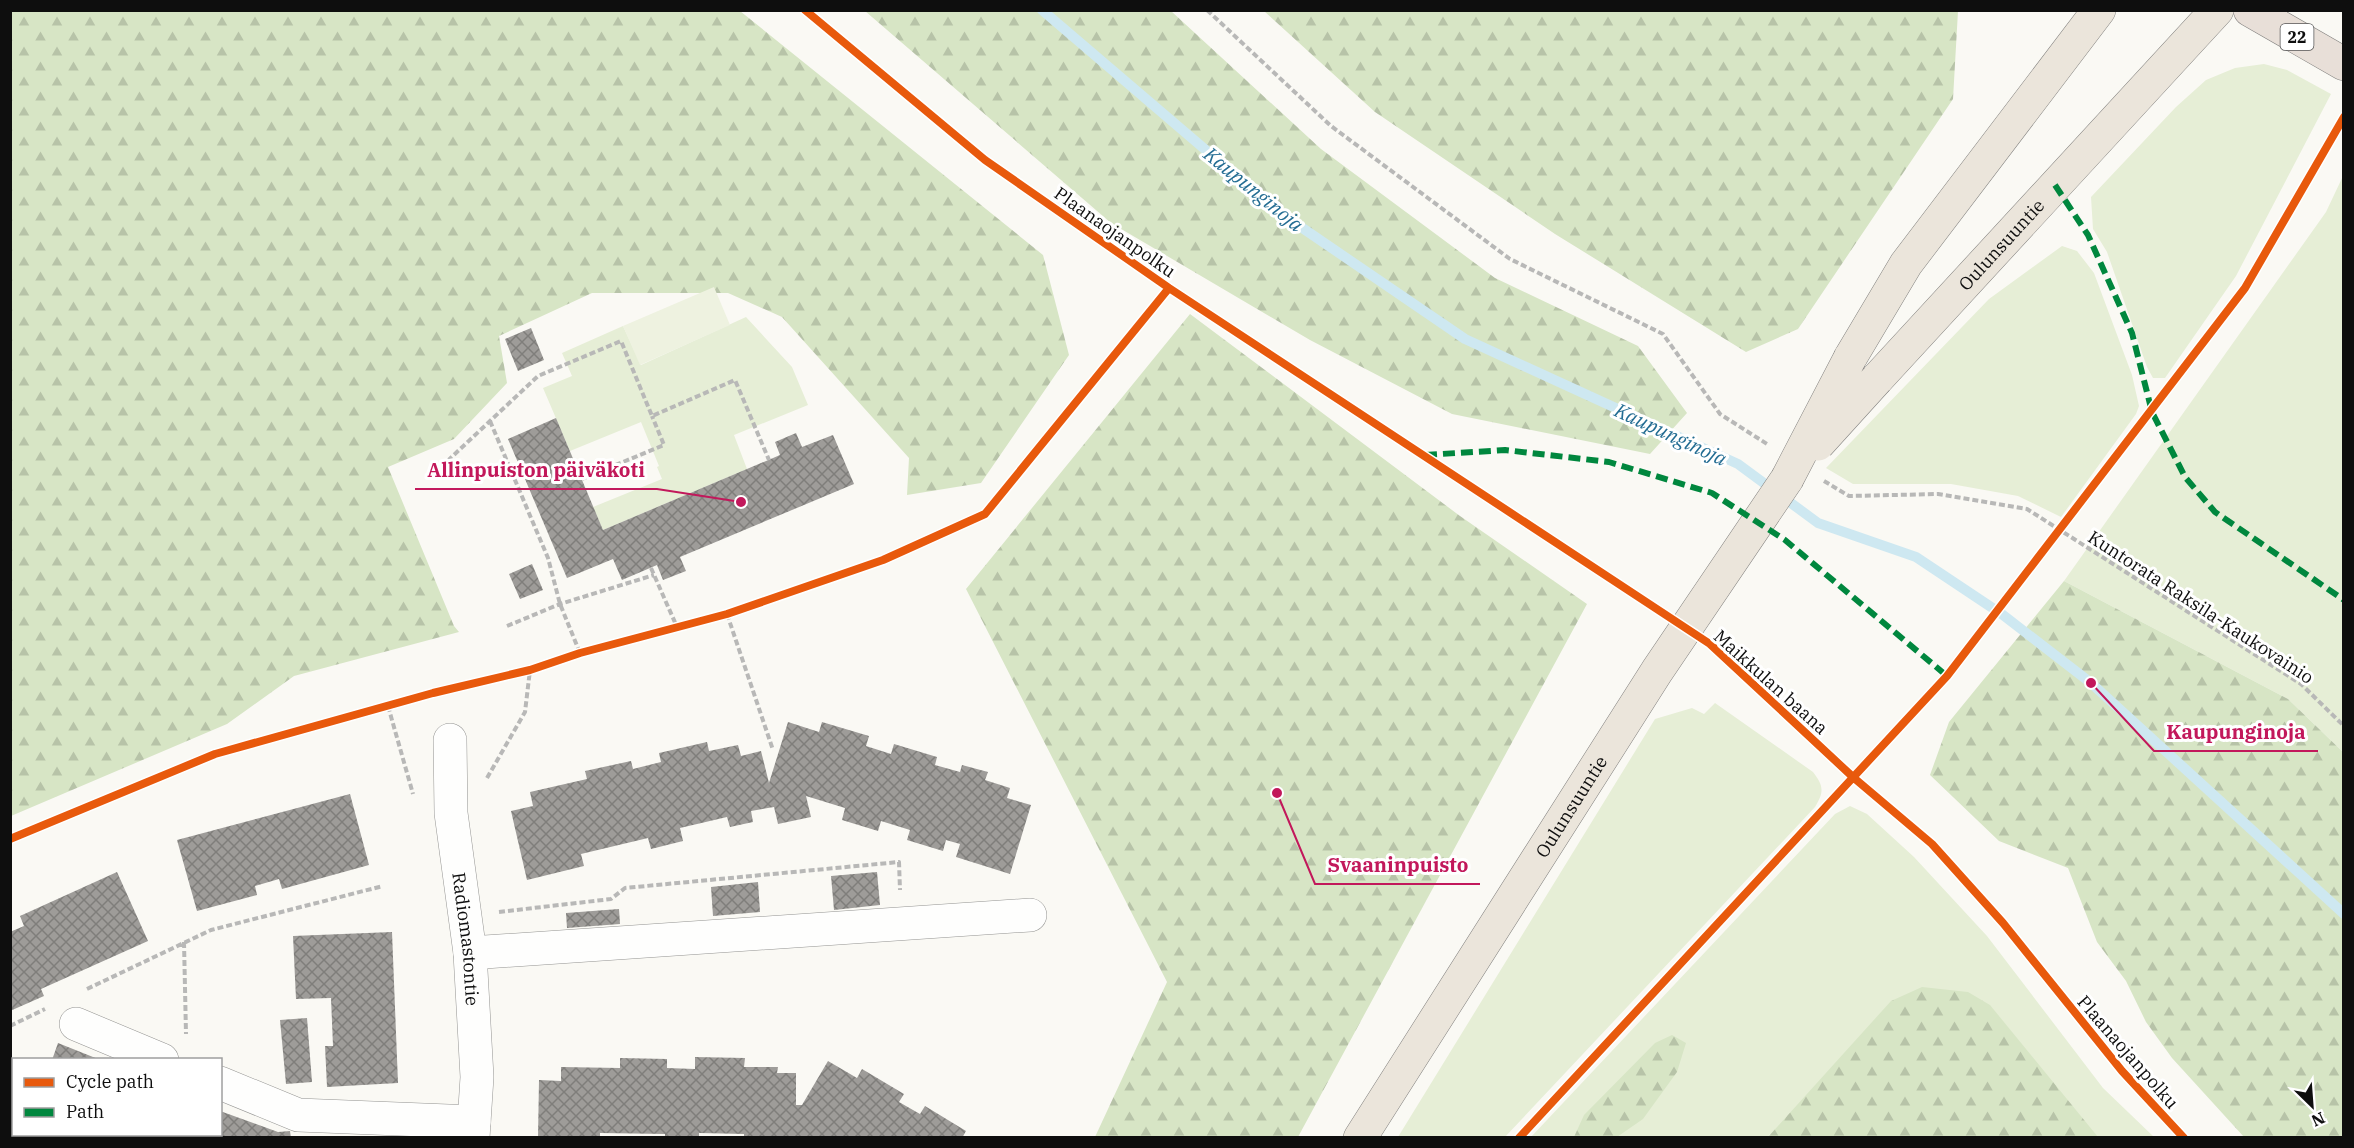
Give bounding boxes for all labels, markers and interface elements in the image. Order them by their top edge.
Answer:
road number: 22 [2280,24,2314,50]
water label: Kaupunginoja [1198,140,1310,238]
street label: Plaanaojanpolku [1050,182,1180,282]
street label: Oulunsuuntie [1953,194,2049,295]
water label: Kaupunginoja [1610,396,1732,472]
callout: Allinpuiston päiväkoti [415,451,657,489]
text: Allinpuiston päiväkoti [427,456,645,483]
street label: Kuntorata Raksila-Kaukovainio [2084,525,2318,689]
street label: Maikkulan baana [1709,625,1833,740]
callout: Kaupunginoja [2154,713,2318,751]
text: Kaupunginoja [2166,718,2306,745]
street label: Oulunsuuntie [1530,751,1612,862]
callout: Svaaninpuisto [1315,846,1480,884]
text: Svaaninpuisto [1328,851,1468,878]
street label: Radiomastontie [448,871,484,1006]
street label: Plaanaojanpolku [2072,991,2184,1113]
legend [12,1058,222,1136]
text: Cycle path [66,1070,154,1093]
north arrow [2282,1076,2342,1136]
text: Path [66,1100,104,1123]
text: N [2308,1108,2328,1131]

